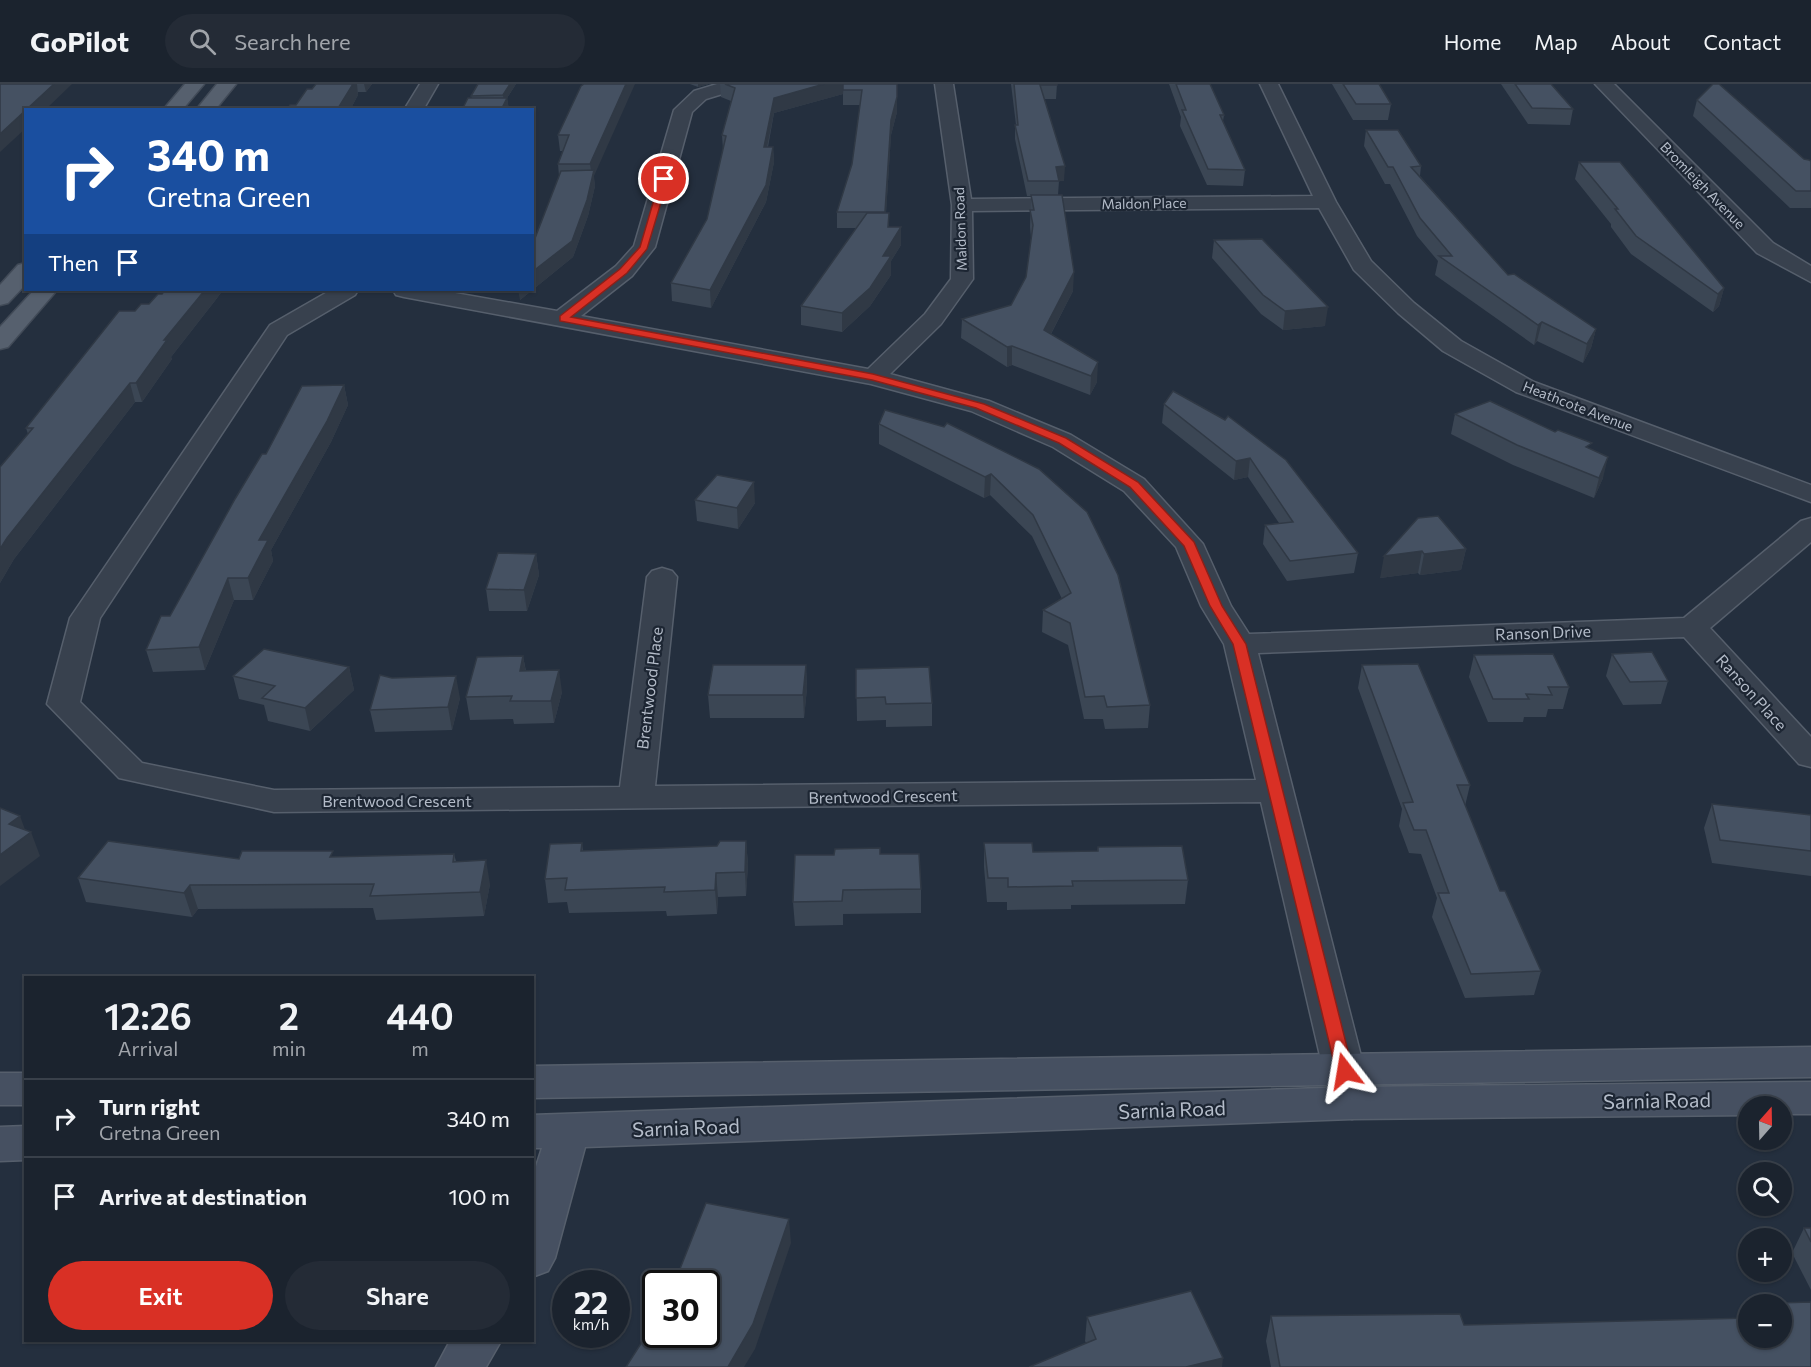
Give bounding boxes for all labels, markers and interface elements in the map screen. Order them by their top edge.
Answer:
search box [165,14,585,68]
text: GoPilot [30,24,129,58]
icon: search [186,25,219,58]
text: Search here [234,28,351,55]
text: Home [1444,29,1501,54]
text: Map [1534,29,1578,54]
text: About [1611,29,1670,54]
text: Contact [1703,29,1781,54]
text: 340 m [147,128,270,180]
icon: right [48,132,126,210]
street label: Bromleigh Avenue [1657,138,1749,232]
pin [638,153,689,204]
icon: arrive [647,162,680,195]
text: Gretna Green [147,180,311,213]
street label: Maldon Road [950,187,970,271]
street label: Maldon Place [1101,194,1187,212]
icon: arrive [111,246,144,279]
text: Then [48,249,99,276]
street label: Heathcote Avenue [1521,377,1635,435]
street label: Ranson Drive [1495,621,1591,643]
street label: Brentwood Place [632,626,666,750]
street label: Ranson Place [1713,650,1791,734]
street label: Brentwood Crescent [808,785,958,807]
street label: Brentwood Crescent [322,791,472,810]
text: 12:26 [104,993,192,1037]
text: 2 [279,993,299,1037]
text: 440 [386,993,454,1037]
text: Arrival [118,1036,178,1060]
text: min [272,1036,306,1060]
text: m [411,1036,429,1060]
position arrow [1313,1039,1377,1103]
street label: Sarnia Road [1603,1087,1711,1113]
text: Turn right [99,1093,200,1120]
street label: Sarnia Road [1118,1095,1226,1123]
north arrow [1738,1096,1792,1150]
map controls [1738,1096,1792,1348]
icon: right [48,1102,81,1135]
text: 340 m [446,1105,510,1132]
street label: Sarnia Road [632,1113,740,1141]
text: Gretna Green [99,1120,221,1144]
button: search [1738,1162,1792,1216]
icon: arrive [48,1180,81,1213]
text: Arrive at destination [99,1183,307,1210]
text: 100 m [448,1183,510,1210]
button: + [1738,1228,1792,1282]
button: Exit [48,1261,273,1330]
button: Share [285,1261,510,1330]
speed limit sign: 30 [642,1270,720,1348]
text: 22 [574,1283,608,1320]
button: − [1738,1294,1792,1348]
text: km/h [573,1315,609,1333]

